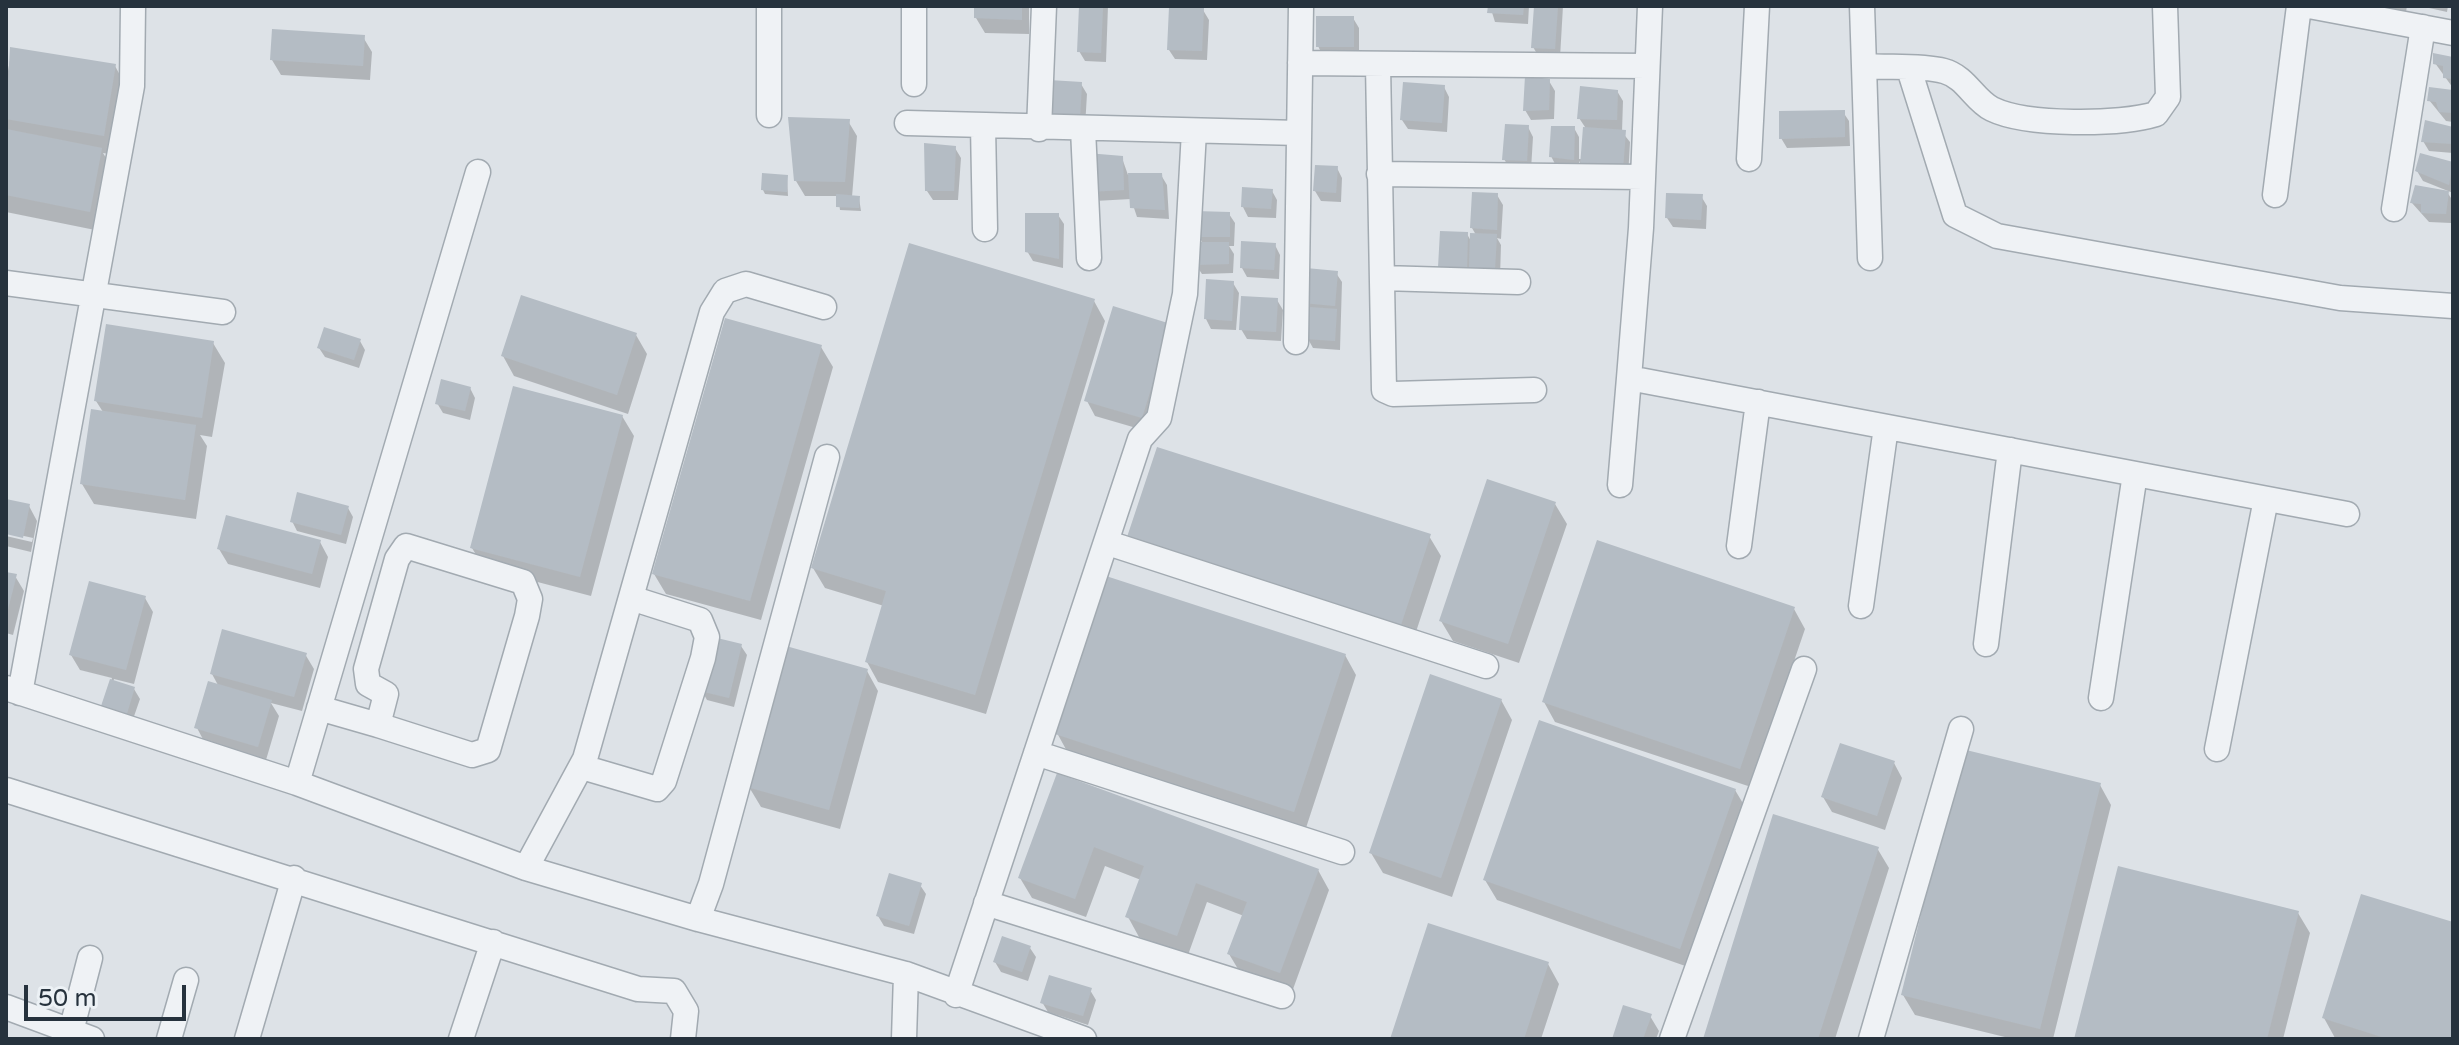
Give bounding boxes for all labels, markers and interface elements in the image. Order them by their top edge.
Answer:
scale bar [28,969,190,1019]
text: 50 m [38,984,96,1013]

